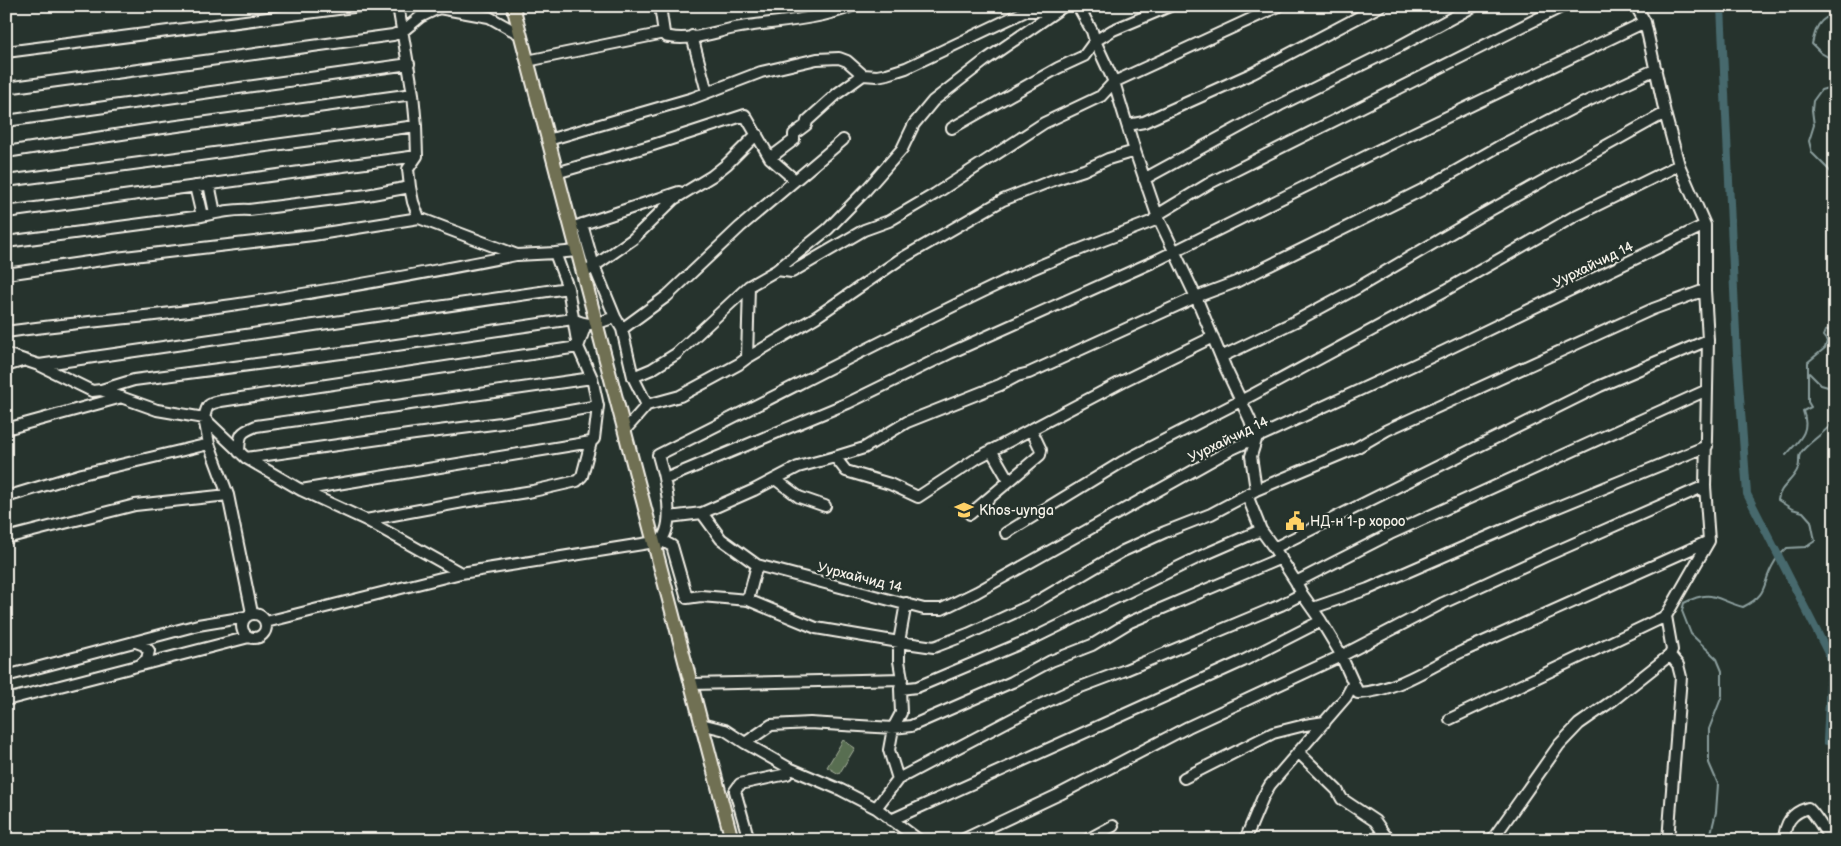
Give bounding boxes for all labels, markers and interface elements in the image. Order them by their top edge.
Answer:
street label: Уурхайчид 14 [1550,238,1636,291]
street label: Уурхайчид 14 [1185,413,1271,466]
school or university icon: Khos-uynga [953,499,975,521]
place label: Khos-uynga [979,502,1054,519]
public building icon: НД-н 1-р хороо [1284,510,1306,532]
place label: НД-н 1-р хороо [1310,513,1405,530]
street label: Уурхайчид 14 [816,559,905,596]

